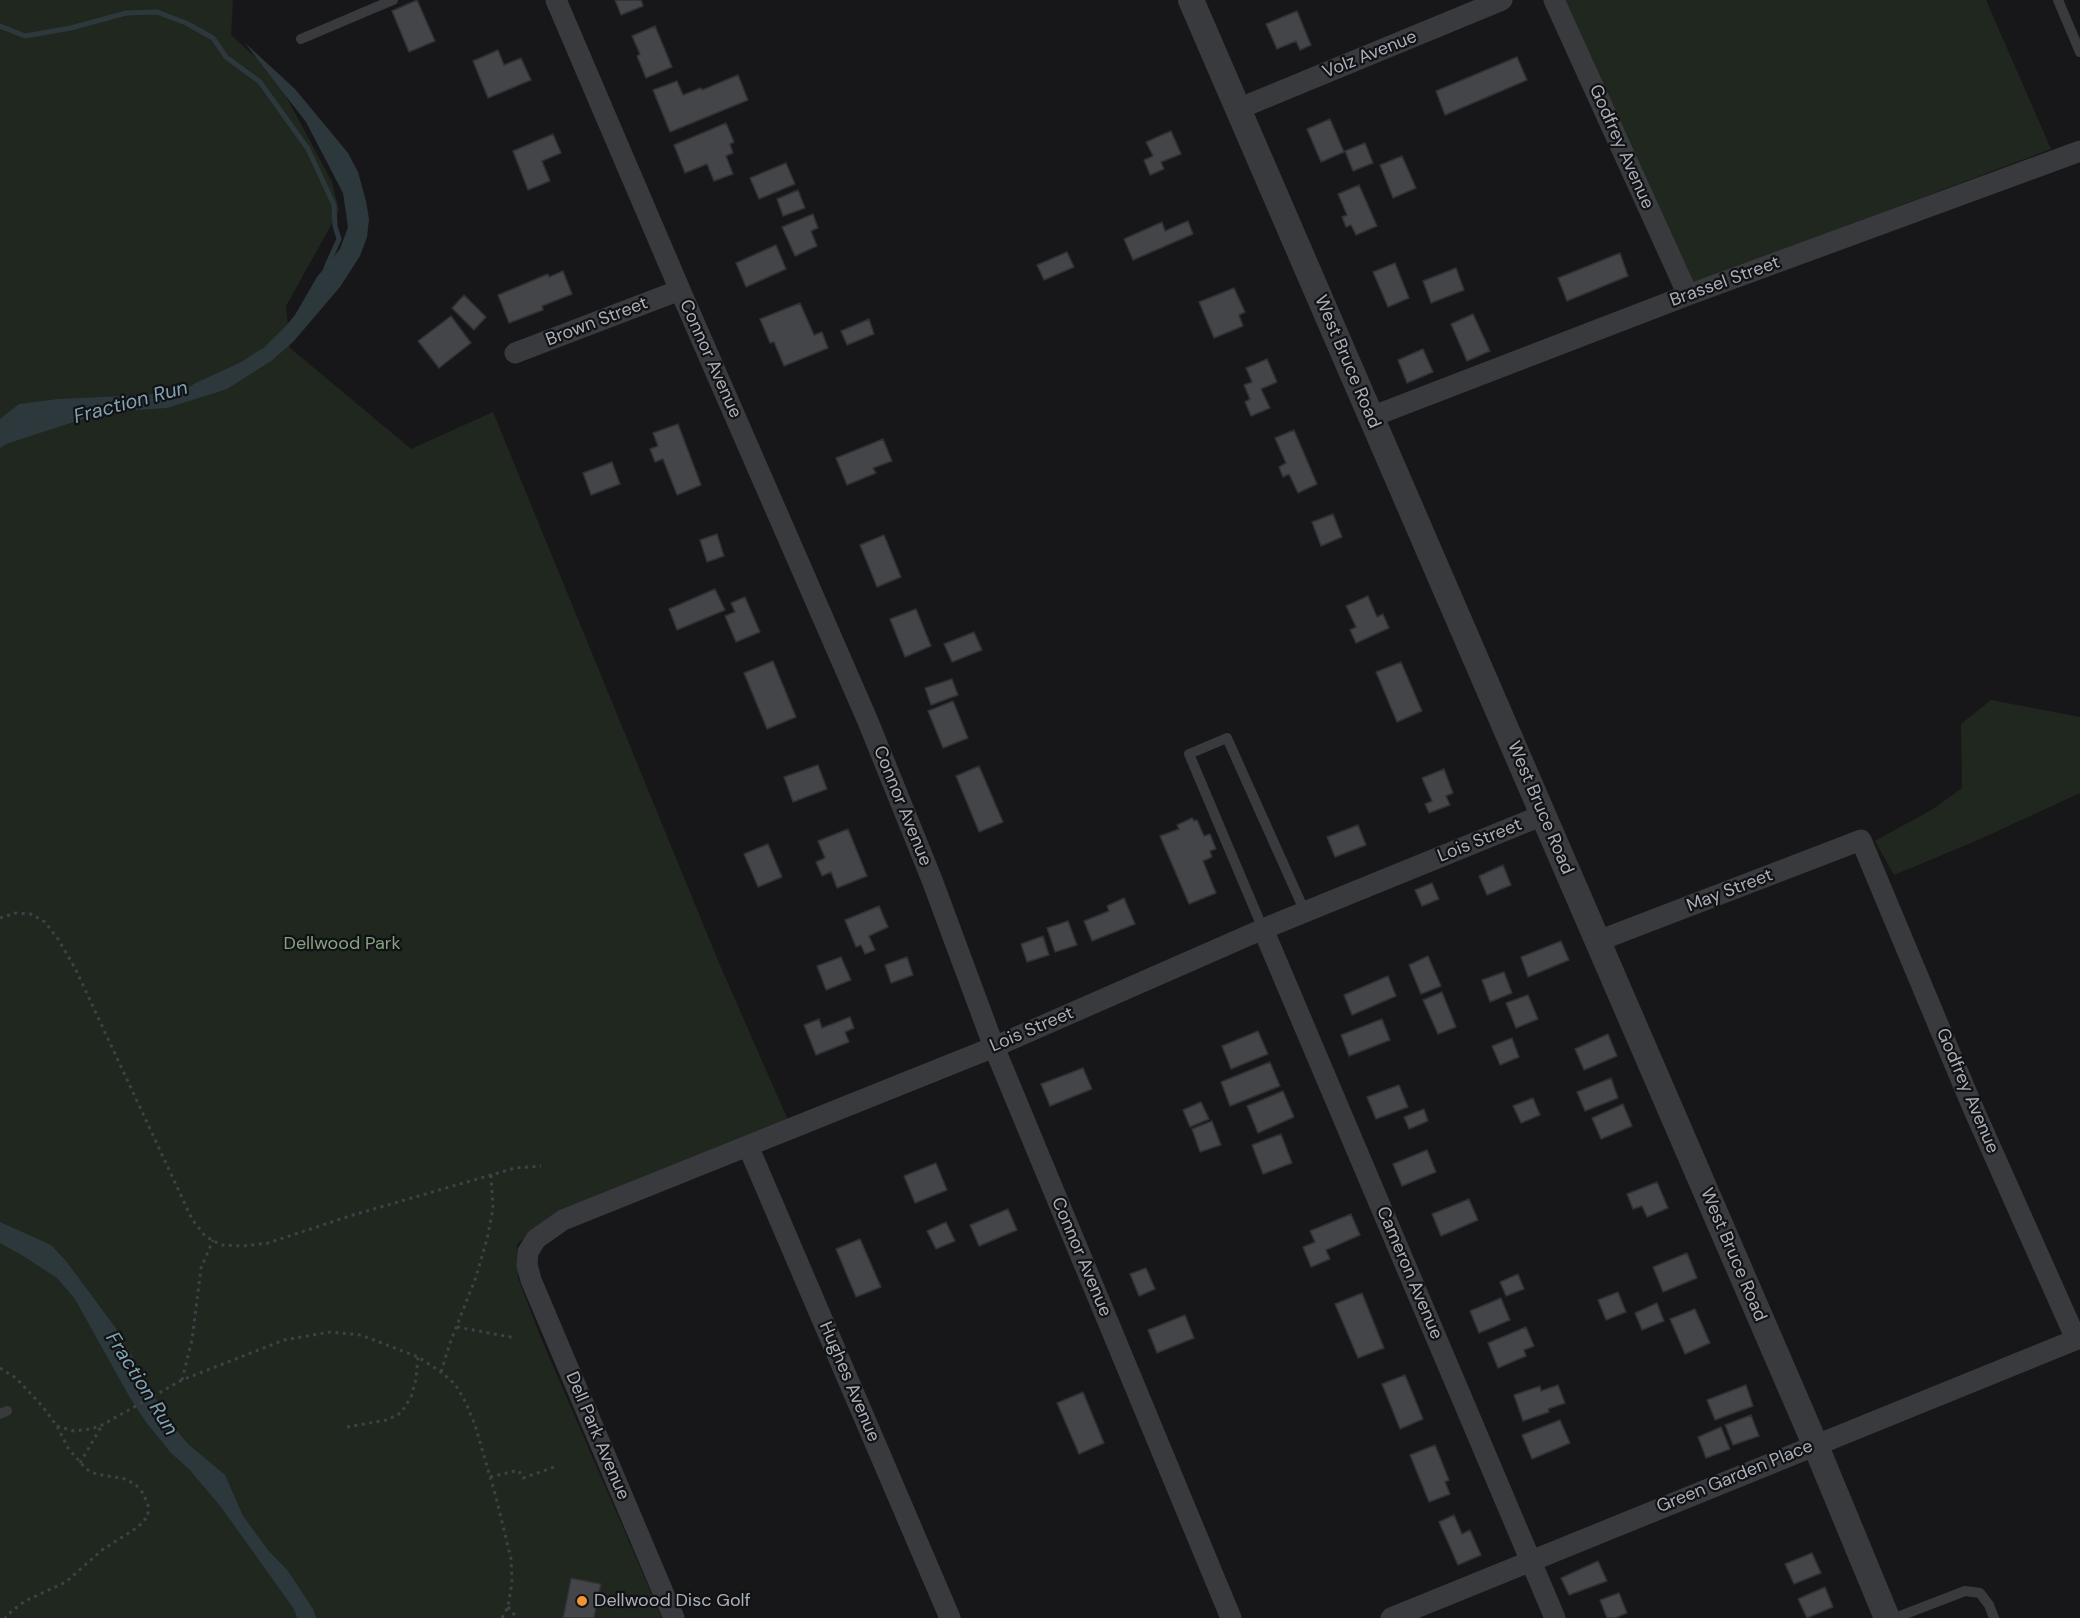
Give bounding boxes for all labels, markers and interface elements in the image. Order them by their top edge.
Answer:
street label: Volz Avenue [1320,26,1420,84]
street label: Godfrey Avenue [1584,81,1658,213]
street label: Brassel Street [1667,252,1783,312]
street label: West Bruce Road [1309,292,1385,432]
street label: Brown Street [543,293,651,351]
street label: Connor Avenue [674,296,746,422]
water label: Fraction Run [71,376,191,430]
street label: West Bruce Road [1502,738,1578,878]
street label: Connor Avenue [868,743,936,869]
street label: Lois Street [1435,814,1525,868]
street label: May Street [1684,865,1776,917]
park label: Dellwood Park [284,933,400,955]
street label: Lois Street [987,1003,1077,1057]
street label: Godfrey Avenue [1931,1025,2003,1157]
street label: West Bruce Road [1695,1185,1771,1325]
street label: Connor Avenue [1046,1194,1116,1320]
street label: Cameron Avenue [1371,1203,1447,1343]
street label: Hughes Avenue [814,1319,884,1445]
water label: Fraction Run [100,1328,182,1440]
street label: Dell Park Avenue [560,1369,634,1503]
street label: Green Garden Place [1654,1436,1816,1518]
place label: Dellwood Disc Golf [594,1590,751,1612]
marker: Dellwood Disc Golf [575,1594,589,1608]

